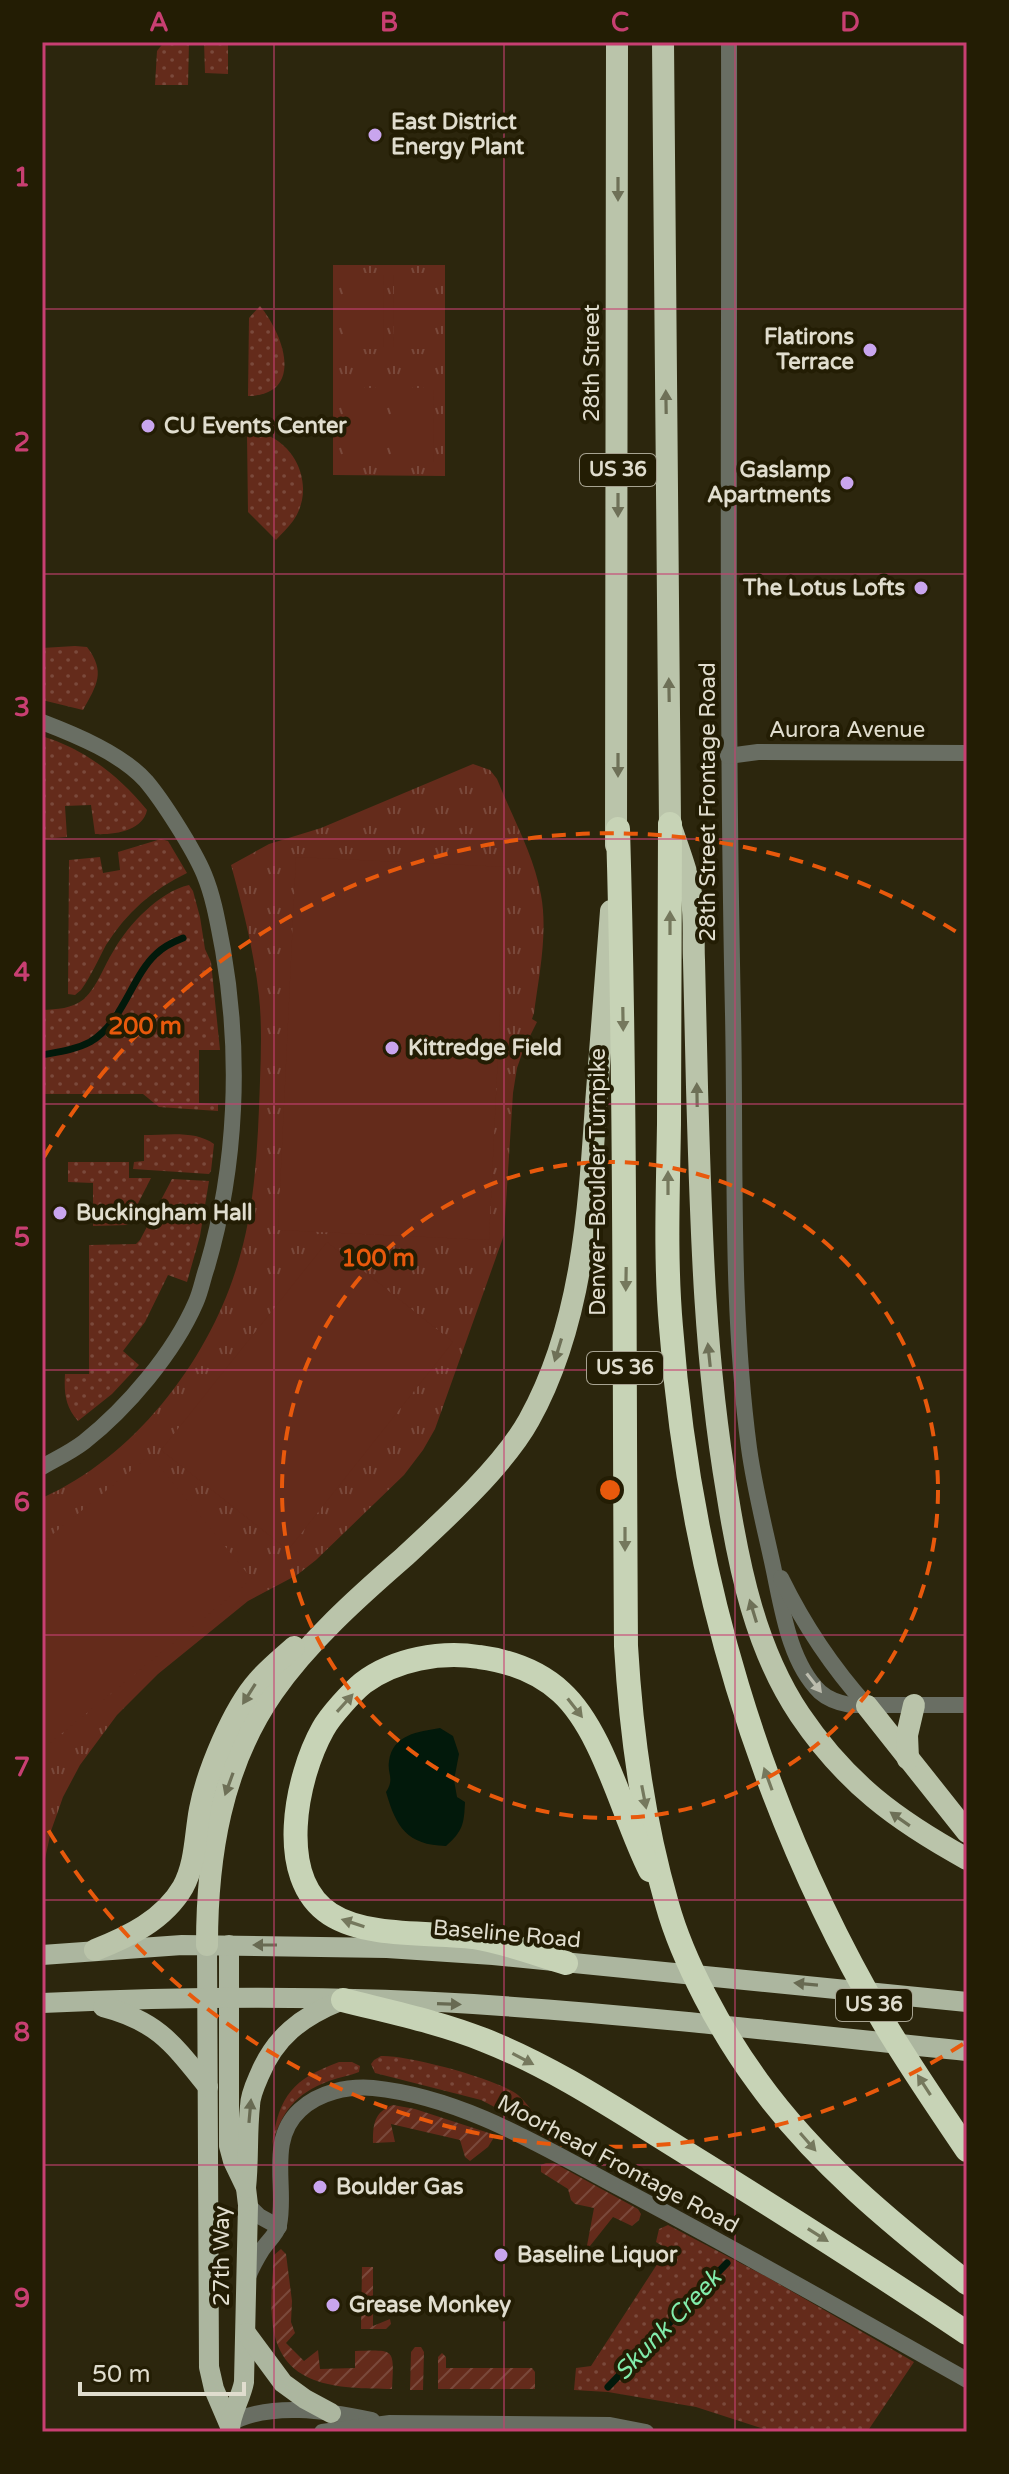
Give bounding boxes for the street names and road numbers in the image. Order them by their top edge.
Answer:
street label: 28th Street [579,304,605,422]
road number: US 36 [580,454,656,486]
street label: 28th Street Frontage Road [695,662,721,942]
street label: Aurora Avenue [769,717,925,743]
street label: Denver–Boulder Turnpike [585,1048,611,1316]
road number: US 36 [587,1352,663,1384]
street label: Baseline Road [432,1915,582,1953]
road number: US 36 [836,1989,912,2021]
street label: Moorhead Frontage Road [493,2089,743,2239]
street label: 27th Way [209,2206,235,2306]

